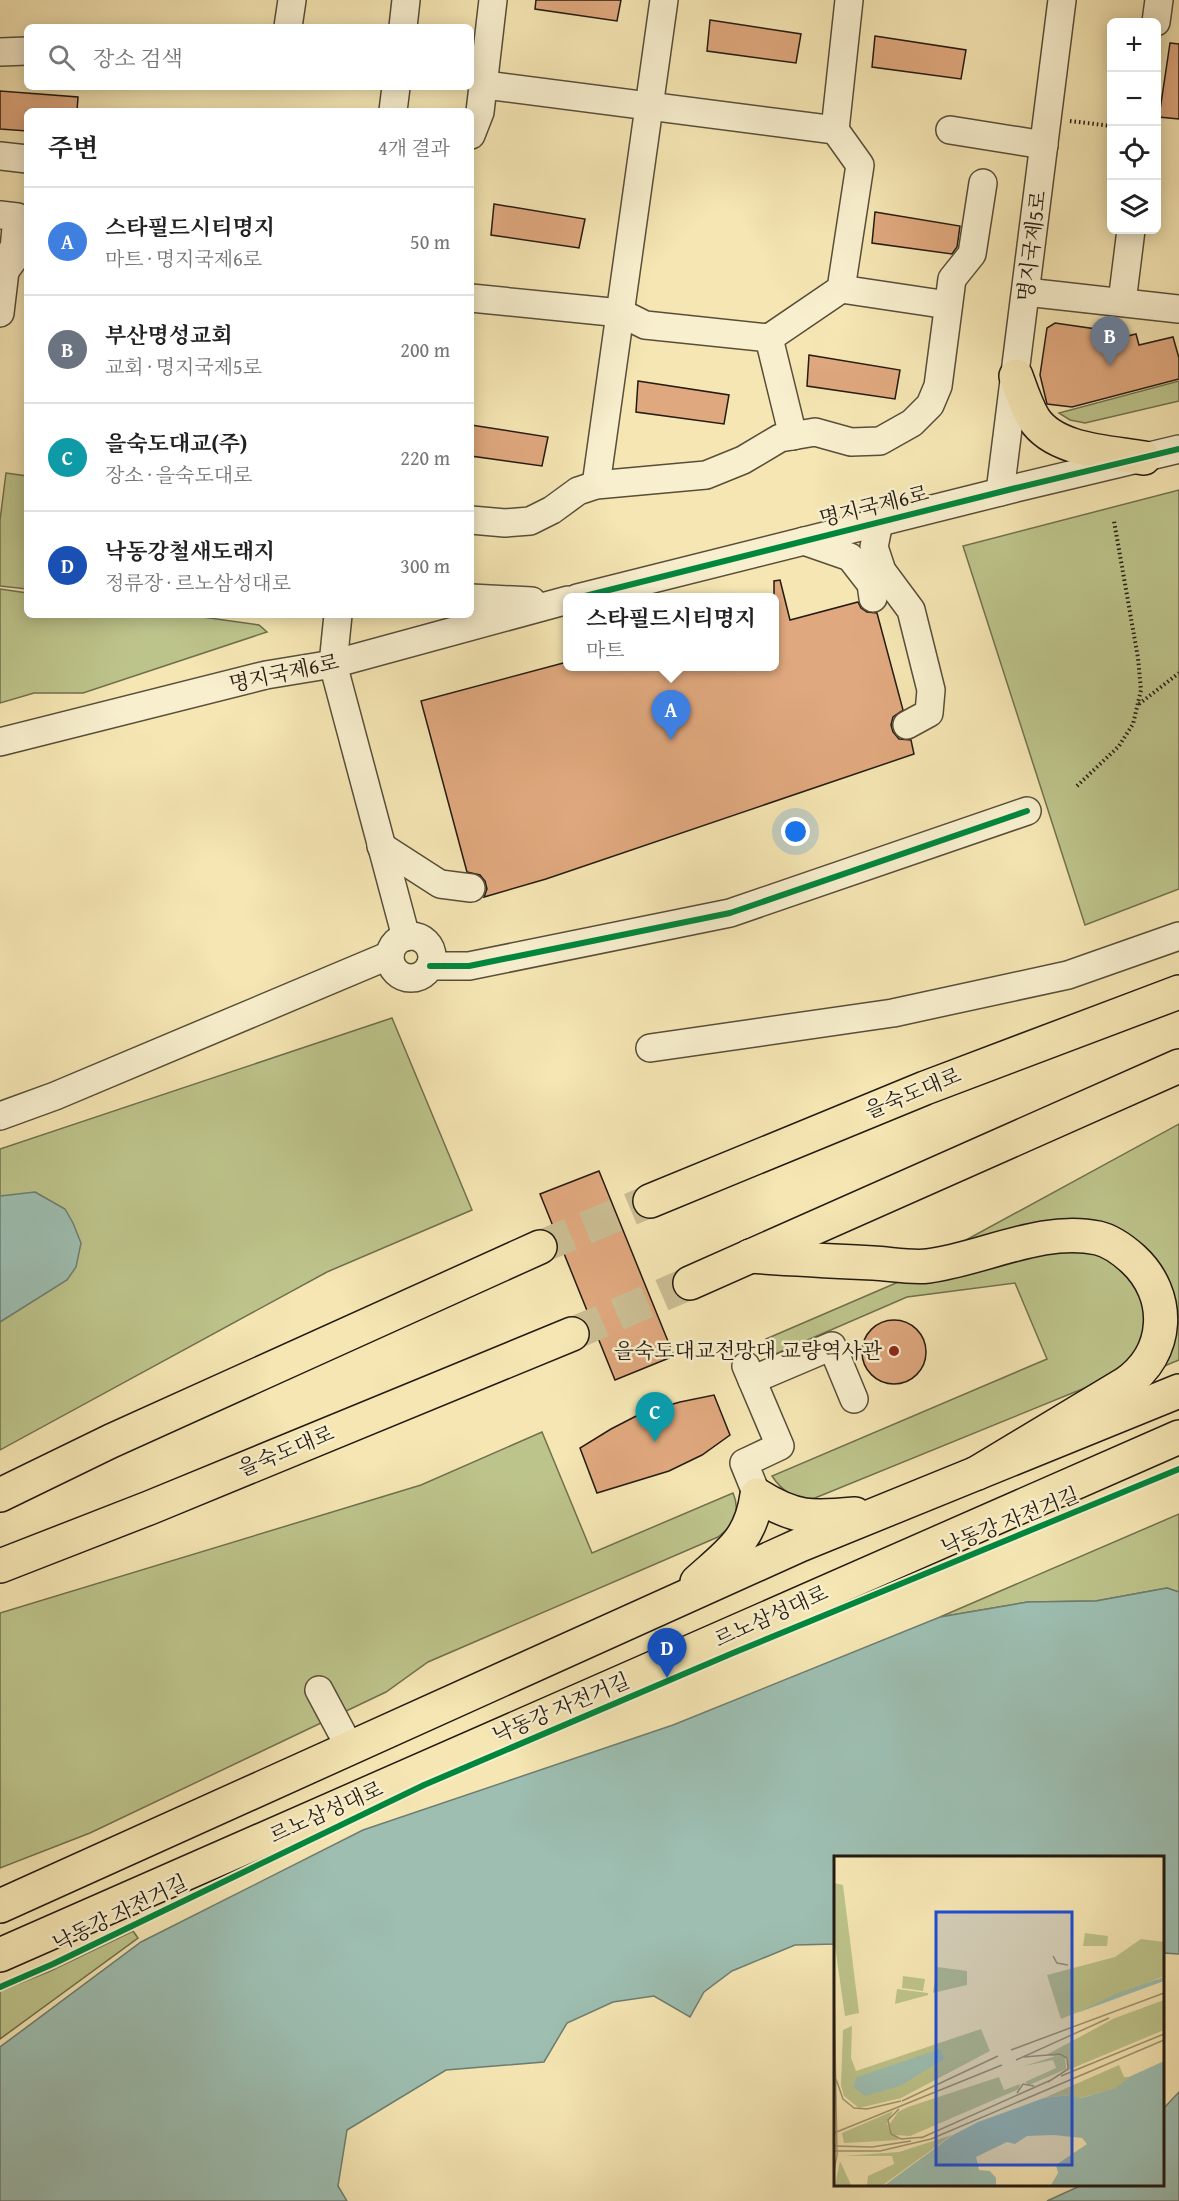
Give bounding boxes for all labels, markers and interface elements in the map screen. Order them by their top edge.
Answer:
map controls [1107,18,1161,234]
button: + [1107,18,1161,72]
search box [24,24,474,90]
icon: search [45,41,78,74]
text: 장소 검색 [93,42,183,74]
button: − [1107,72,1161,126]
button: locate [1107,126,1161,180]
text: 주변 [48,128,98,167]
text: 4개 결과 [378,133,450,162]
button: layers [1107,180,1161,234]
street label: 명지국제5로 [1009,189,1054,303]
text: 스타필드시티명지 [105,211,275,243]
text: A [61,227,74,256]
text: 50 m [410,227,450,256]
text: 마트 · 명지국제6로 [105,244,262,273]
pin: B [1090,316,1130,366]
text: 부산명성교회 [105,319,233,351]
text: B [61,335,74,364]
text: 200 m [400,335,450,364]
text: 교회 · 명지국제5로 [105,352,262,381]
text: 을숙도대교(주) [105,427,247,459]
text: C [62,443,73,472]
text: 220 m [400,443,450,472]
text: 장소 · 을숙도대로 [105,460,252,489]
street label: 명지국제6로 [816,477,932,534]
text: 낙동강철새도래지 [105,535,275,567]
text: D [61,551,74,580]
text: 300 m [400,551,450,580]
text: 정류장 · 르노삼성대로 [105,568,291,597]
popup [563,593,779,671]
text: 스타필드시티명지 [586,602,756,634]
text: 마트 [586,635,625,664]
street label: 명지국제6로 [226,646,342,699]
pin: A [652,690,690,740]
your location [781,817,810,846]
street label: 을숙도대로 [860,1059,966,1126]
place label: 을숙도대교전망대 교량역사관 [614,1335,883,1366]
marker: 을숙도대교전망대 교량역사관 [887,1344,901,1358]
pin: C [636,1392,674,1442]
street label: 을숙도대로 [233,1417,339,1484]
street label: 낙동강 자전거길 [936,1479,1084,1562]
street label: 르노삼성대로 [709,1577,833,1654]
pin: D [648,1628,686,1678]
street label: 낙동강 자전거길 [487,1665,634,1750]
street label: 르노삼성대로 [264,1773,388,1850]
inset map [834,1856,1164,2186]
street label: 낙동강 자전거길 [47,1866,192,1959]

